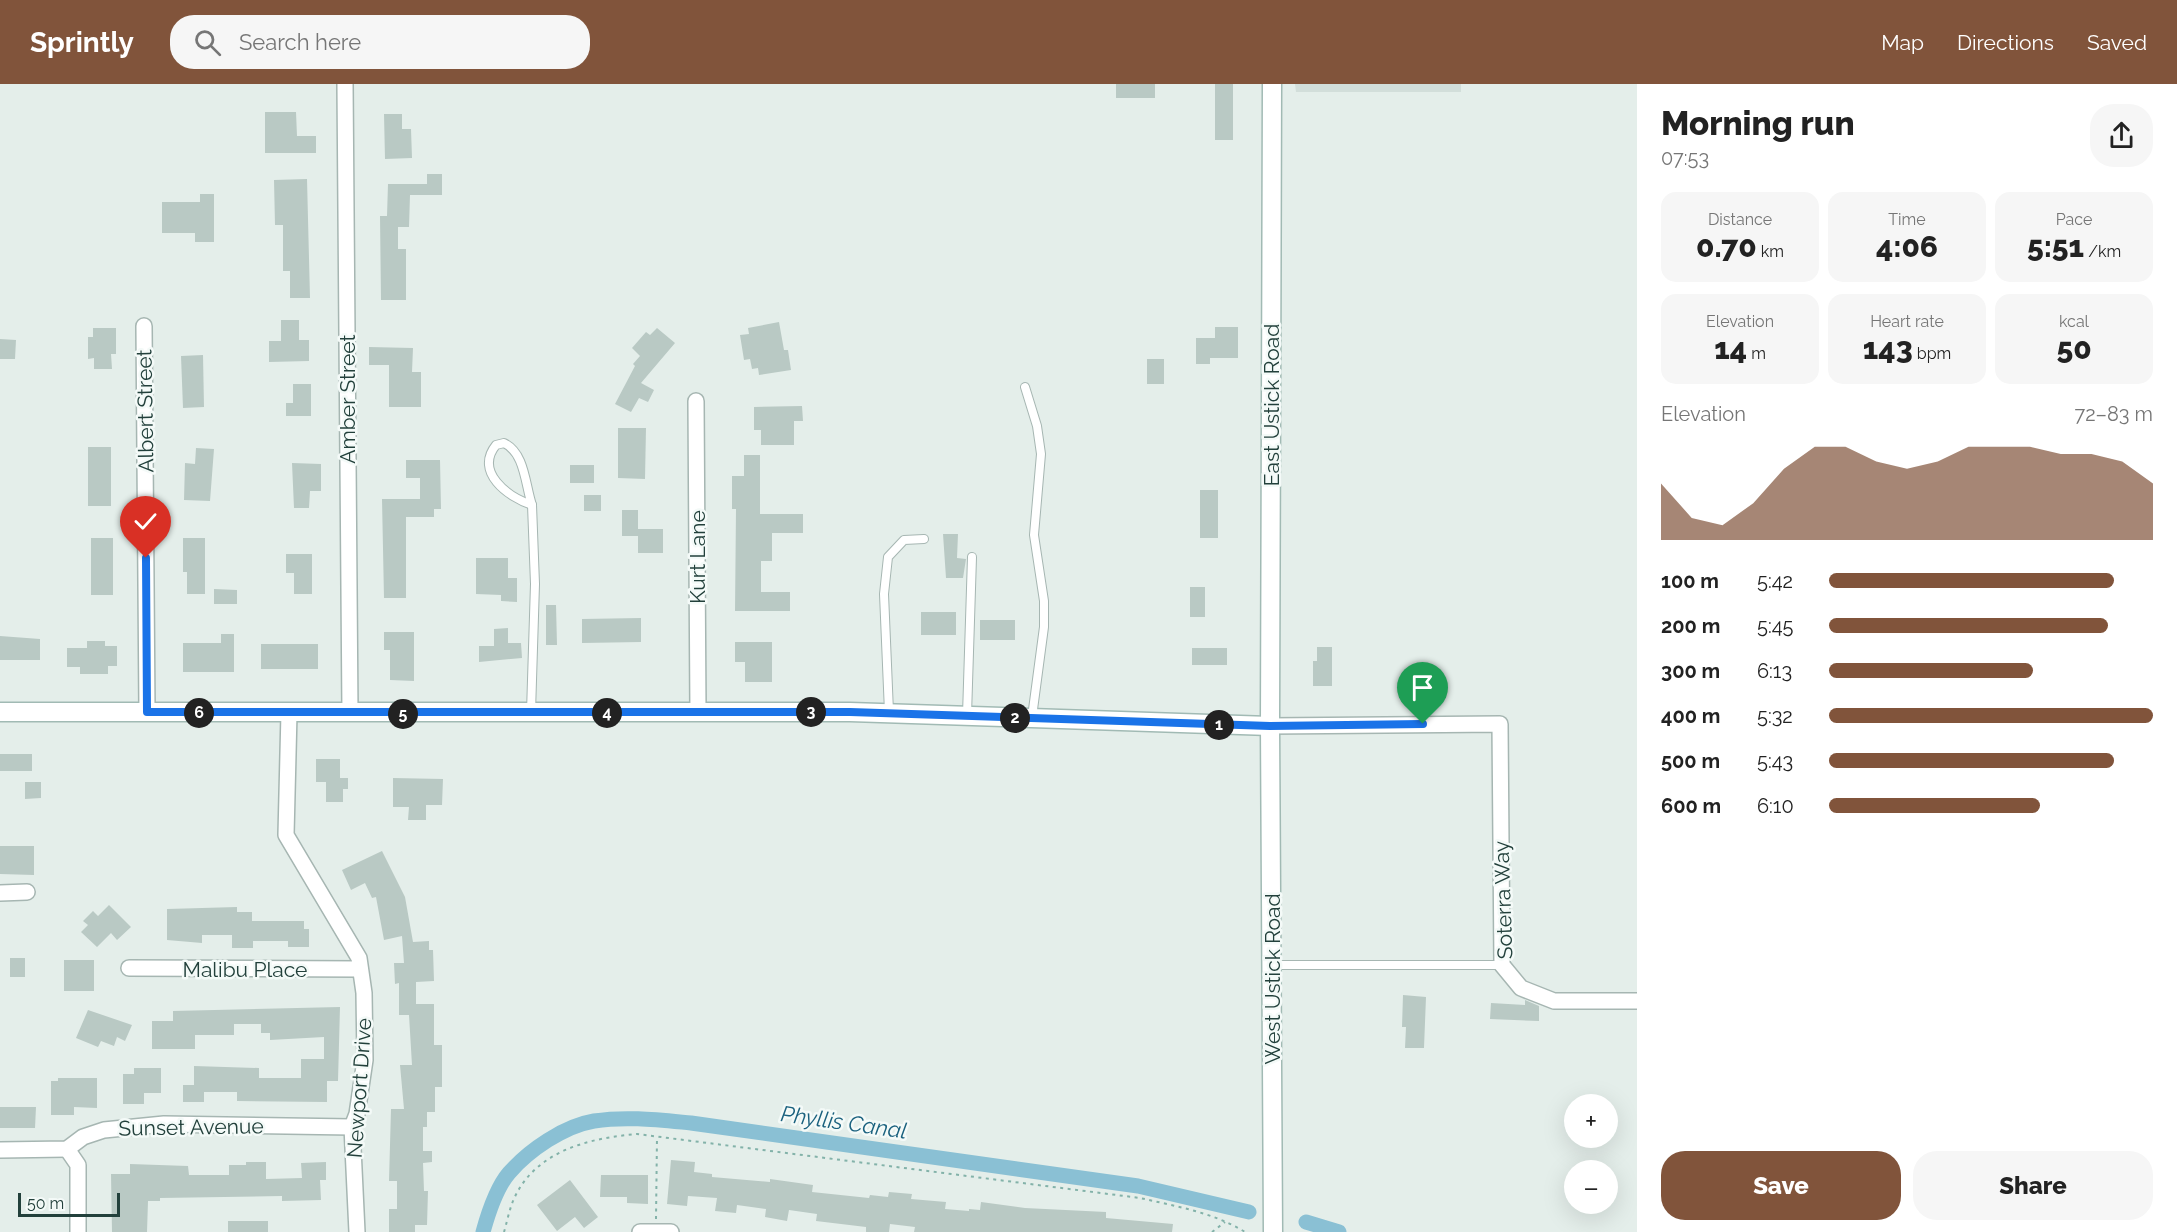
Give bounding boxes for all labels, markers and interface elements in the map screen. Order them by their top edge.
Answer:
search box [170,15,590,69]
text: Sprintly [30,26,134,59]
icon: search [191,26,224,59]
text: Search here [239,29,361,55]
text: Map [1881,30,1924,55]
text: Directions [1957,30,2054,55]
text: Saved [2087,30,2147,55]
text: Morning run [1661,104,1855,143]
button: share [2090,104,2153,167]
text: 07:53 [1661,146,1709,170]
text: Distance [1708,210,1772,229]
text: Time [1888,210,1926,229]
text: Pace [2056,210,2092,229]
text: 0.70 [1696,229,1757,264]
text: 4:06 [1876,229,1938,264]
text: 5:51 [2027,229,2084,264]
text: km [1757,242,1784,261]
text: /km [2084,242,2121,261]
text: Elevation [1706,312,1774,331]
text: Heart rate [1870,312,1944,331]
text: kcal [2059,312,2089,331]
street label: East Ustick Road [1259,324,1284,486]
text: 14 [1714,331,1747,366]
text: 143 [1863,331,1913,366]
text: 50 [2056,331,2092,366]
street label: Amber Street [335,334,360,464]
text: m [1747,344,1766,363]
text: bpm [1913,344,1951,363]
street label: Albert Street [131,349,159,473]
text: Elevation [1661,402,1746,426]
text: 72–83 m [2074,402,2153,426]
pin [120,496,171,558]
icon: check [129,505,162,538]
street label: Kurt Lane [685,510,710,604]
text: 100 m [1661,569,1719,593]
text: 5:42 [1757,569,1793,593]
text: 200 m [1661,614,1720,638]
text: 5:45 [1757,614,1793,638]
text: 300 m [1661,659,1720,683]
text: 6:13 [1757,659,1792,683]
pin [1397,662,1448,724]
icon: arrive [1406,671,1439,704]
pin: 3 [796,697,826,727]
pin: 6 [184,698,214,728]
pin: 4 [592,698,622,728]
pin: 5 [388,699,418,729]
text: 3 [807,702,815,721]
text: 6 [194,703,204,722]
text: 4 [602,703,612,722]
pin: 2 [1000,703,1030,733]
text: 5 [399,704,407,723]
text: 400 m [1661,704,1720,728]
text: 5:32 [1757,704,1793,728]
text: 2 [1010,708,1020,727]
pin: 1 [1204,710,1234,740]
text: 1 [1215,715,1223,734]
text: 500 m [1661,749,1720,773]
text: 5:43 [1757,749,1793,773]
text: 600 m [1661,794,1721,818]
text: 6:10 [1757,794,1794,818]
street label: Soterra Way [1488,840,1518,960]
street label: West Ustick Road [1260,893,1285,1065]
street label: Malibu Place [183,957,307,982]
street label: Newport Drive [342,1017,376,1159]
map controls [1564,1094,1618,1214]
button: + [1564,1094,1618,1148]
water label: Phyllis Canal [779,1100,909,1144]
street label: Sunset Avenue [118,1113,264,1141]
button: Save [1661,1151,1901,1220]
button: Share [1913,1151,2153,1220]
button: − [1564,1160,1618,1214]
scale bar [18,1190,120,1218]
text: 50 m [27,1194,64,1213]

